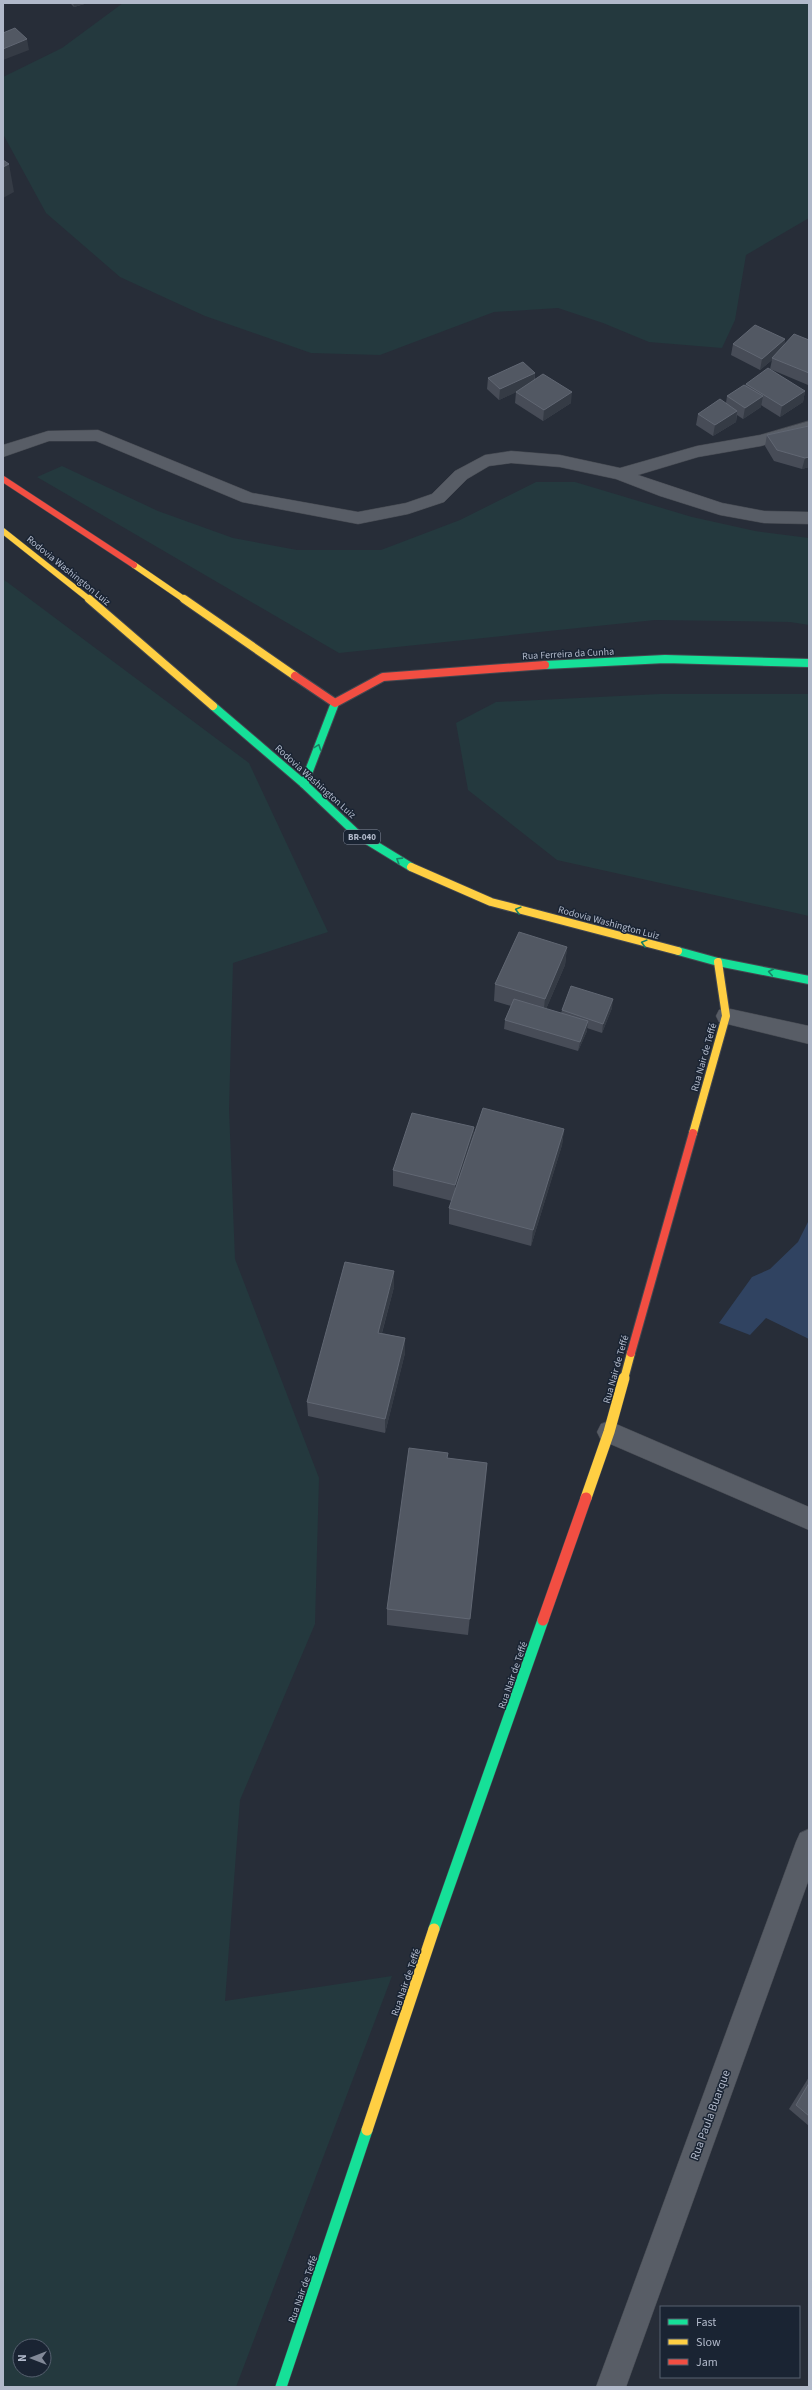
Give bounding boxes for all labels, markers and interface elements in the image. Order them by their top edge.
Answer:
street label: Rodovia Washington Luiz [23,532,113,609]
street label: Rua Ferreira da Cunha [522,645,614,663]
street label: Rodovia Washington Luiz [272,742,359,822]
one-way arrow [313,744,321,751]
road number: BR-040 [344,830,380,844]
one-way arrow [396,857,403,864]
street label: Rodovia Washington Luiz [556,903,661,943]
one-way arrow [515,906,522,914]
one-way arrow [641,939,648,948]
one-way arrow [768,969,774,977]
street label: Rua Nair de Teffé [688,1021,720,1093]
street label: Rua Nair de Teffé [600,1333,632,1405]
street label: Rua Nair de Teffé [495,1640,531,1711]
street label: Rua Nair de Teffé [388,1947,424,2018]
street label: Rua Paula Buarque [686,2068,735,2163]
street label: Rua Nair de Teffé [285,2254,321,2325]
legend [660,2306,800,2378]
text: Fast [696,2314,716,2331]
text: Slow [696,2334,721,2351]
north arrow [12,2338,52,2378]
text: N [15,2354,30,2362]
text: Jam [696,2354,718,2371]

